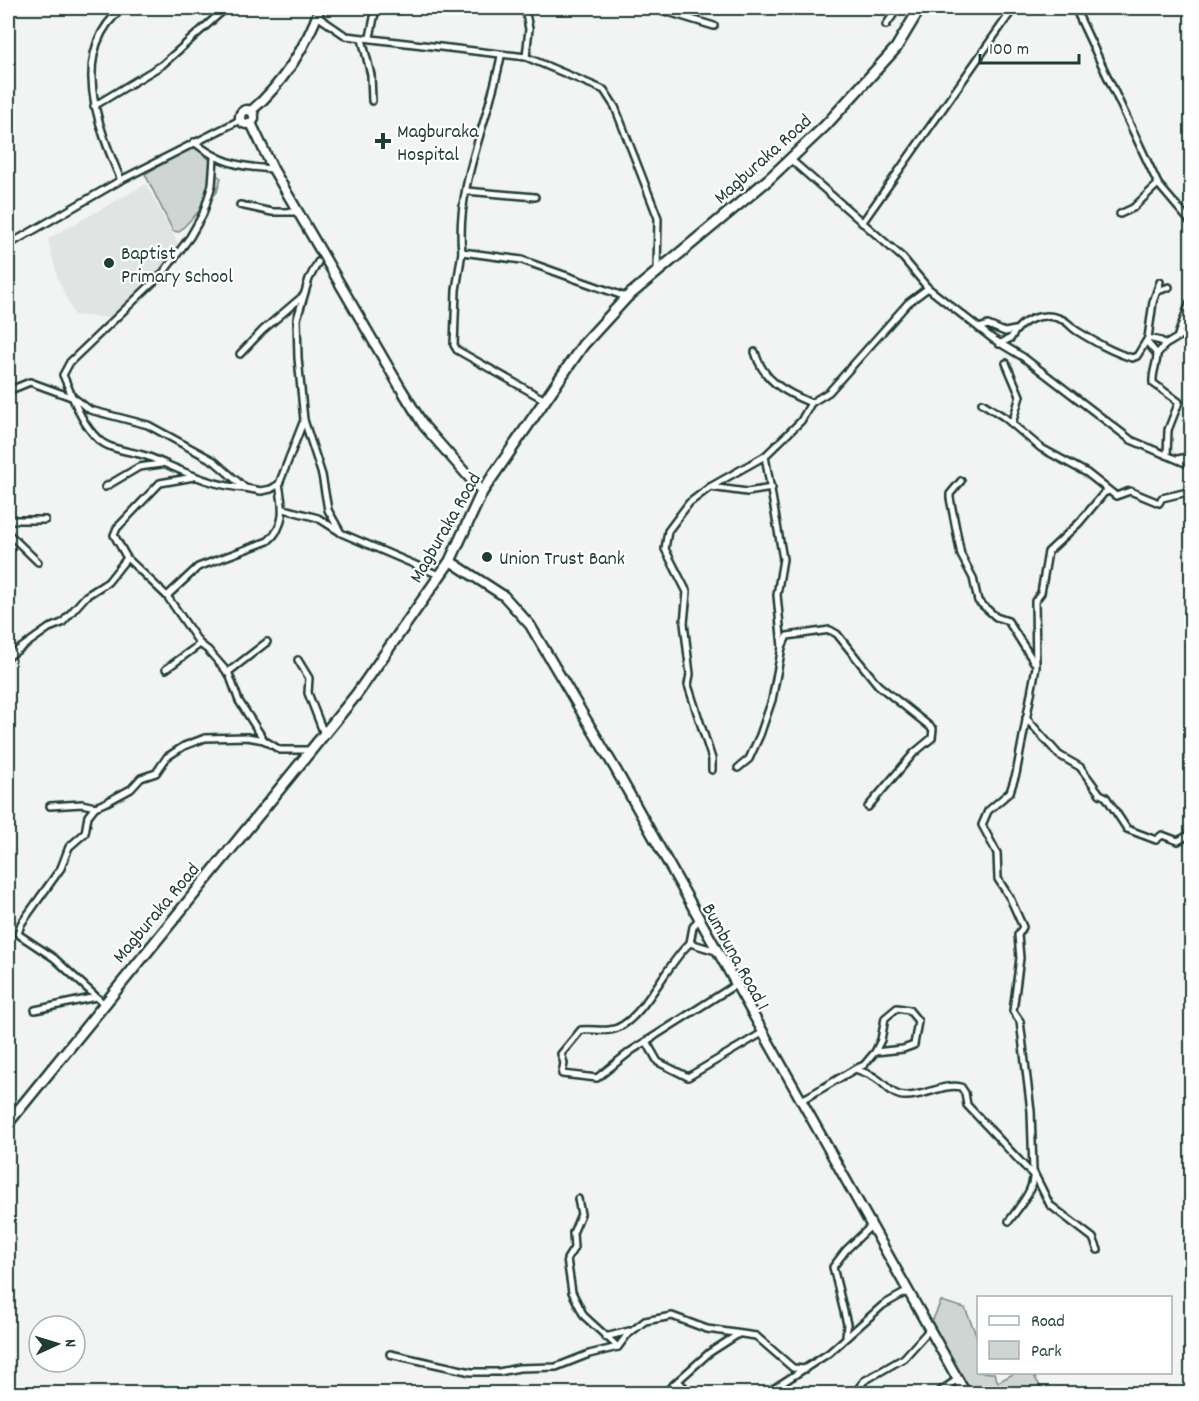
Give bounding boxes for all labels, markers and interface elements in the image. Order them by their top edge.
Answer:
scale bar [980,27,1079,65]
text: 100 m [989,38,1029,63]
street label: Magburaka Road [709,109,819,212]
place label: Magburaka Hospital [397,119,479,170]
marker: Magburaka Hospital [374,132,392,150]
place label: Baptist Primary School [121,241,233,292]
marker: Baptist Primary School [102,256,116,270]
street label: Magburaka Road [404,468,490,589]
place label: Union Trust Bank [499,546,625,574]
marker: Union Trust Bank [480,550,494,564]
street label: Magburaka Road [107,858,208,970]
street label: Bumbuna Road 1 [693,899,775,1016]
legend [977,1296,1172,1374]
text: Road [1031,1310,1065,1335]
north arrow [27,1314,87,1374]
text: N [58,1338,81,1348]
text: Park [1031,1340,1062,1365]

